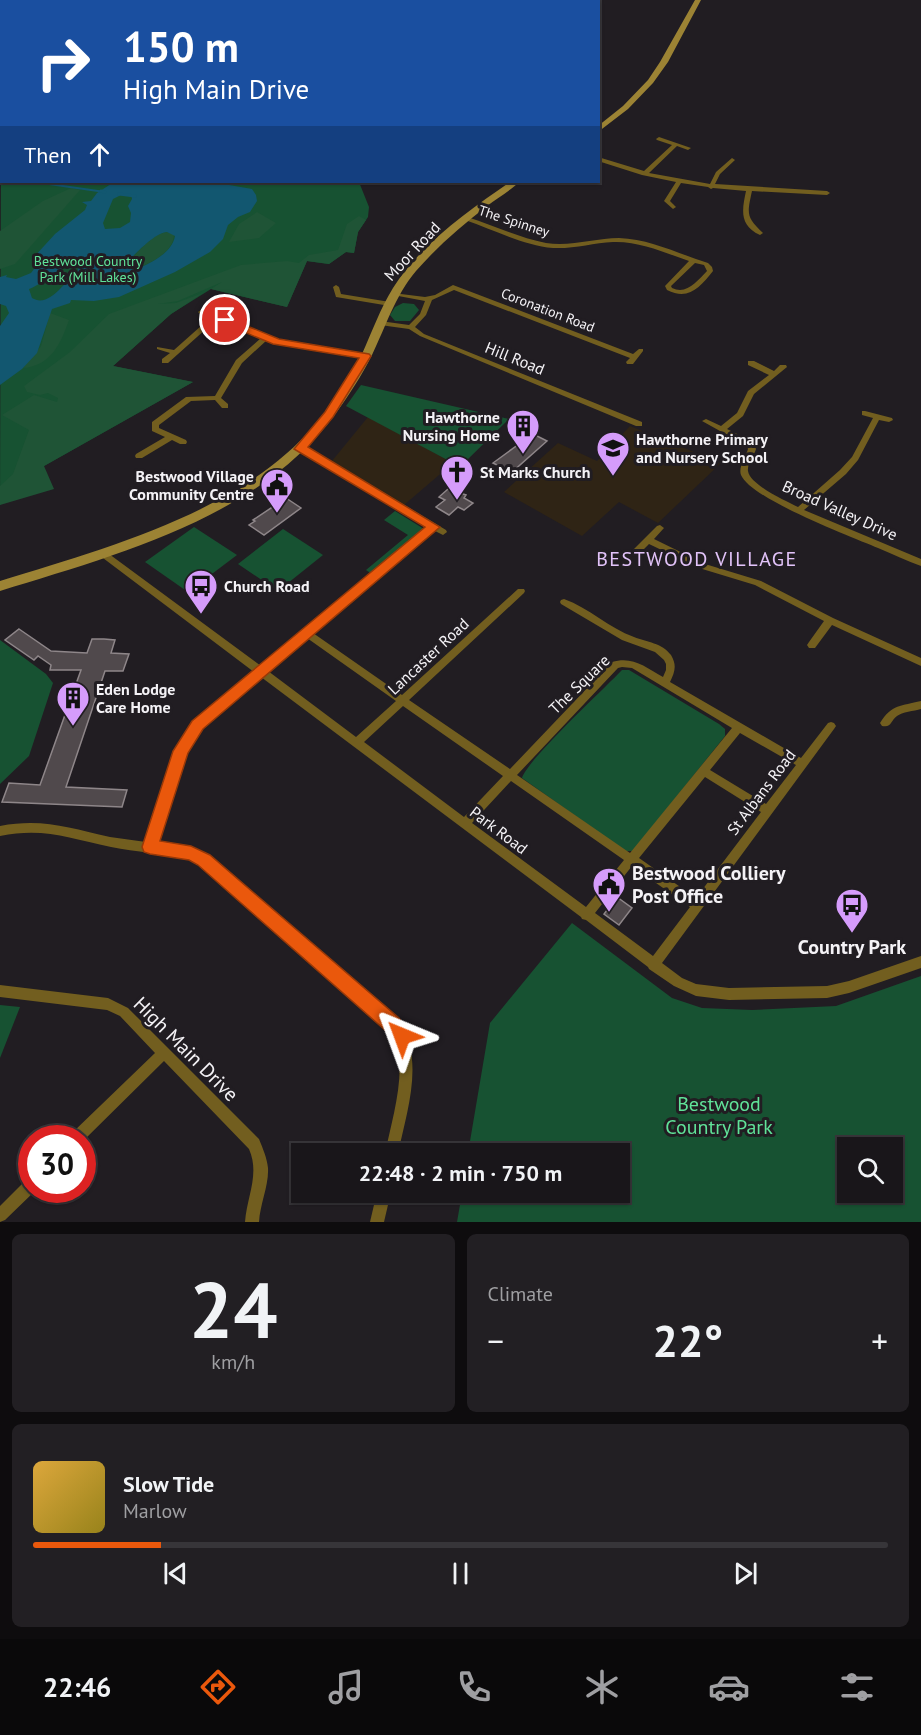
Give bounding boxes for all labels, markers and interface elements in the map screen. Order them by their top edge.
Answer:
text: 150 m [123,19,239,74]
icon: right [24,24,102,102]
text: High Main Drive [123,72,309,106]
icon: ahead [83,138,116,171]
text: Then [24,141,71,169]
street label: The Spinney [476,201,552,241]
street label: Moor Road [380,217,444,285]
park label: Bestwood Country Park (Mill Lakes) [34,252,143,286]
street label: Coronation Road [499,284,597,336]
pin [199,294,250,345]
icon: arrive [208,303,241,336]
street label: Hill Road [482,337,548,379]
place label: Hawthorne Nursing Home [403,407,500,445]
building icon: Hawthorne Nursing Home [505,408,541,455]
place label: Hawthorne Primary and Nursery School [636,429,768,467]
school or university icon: Hawthorne Primary and Nursery School [595,430,631,477]
church icon: St Marks Church [439,454,475,501]
place label: St Marks Church [480,462,590,482]
place label: Bestwood Village Community Centre [129,466,254,504]
public building icon: Bestwood Village Community Centre [259,467,295,514]
street label: Broad Valley Drive [779,476,901,544]
district label: BESTWOOD VILLAGE [596,546,798,572]
bus stop icon: Church Road [183,568,219,615]
place label: Church Road [224,576,310,596]
street label: Lancaster Road [383,613,473,699]
street label: The Square [544,650,614,718]
place label: Eden Lodge Care Home [96,679,175,717]
building icon: Eden Lodge Care Home [55,680,91,727]
street label: St Albans Road [722,745,800,839]
street label: Park Road [466,802,532,858]
place label: Bestwood Colliery Post Office [632,860,786,909]
public building icon: Bestwood Colliery Post Office [591,866,627,913]
bus stop icon: Country Park [834,887,870,934]
place label: Country Park [798,934,906,960]
street label: High Main Drive [128,991,244,1107]
position arrow [370,1004,434,1068]
park label: Bestwood Country Park [665,1091,773,1140]
speed limit sign: 30 [18,1125,96,1203]
map controls [837,1137,903,1203]
button: search [837,1137,903,1203]
text: 22:48 · 2 min · 750 m [359,1159,562,1187]
text: 24 [189,1259,277,1360]
text: Climate [488,1281,553,1307]
text: 22° [652,1311,723,1369]
text: − [488,1319,504,1362]
text: + [871,1319,888,1362]
text: km/h [211,1349,255,1375]
text: Slow Tide [123,1470,214,1498]
text: Marlow [123,1498,187,1524]
icon: previous [159,1557,192,1590]
icon: pause [444,1557,477,1590]
icon: next [729,1557,762,1590]
icon: directions [197,1666,239,1708]
icon: music [325,1666,367,1708]
icon: phone [453,1666,495,1708]
icon: climate [581,1666,623,1708]
icon: car [708,1666,750,1708]
icon: filters [836,1666,878,1708]
text: 22:46 [43,1670,111,1704]

